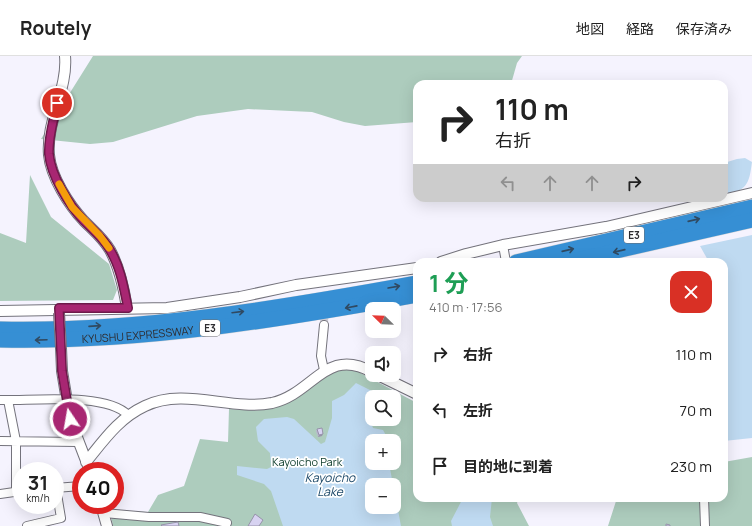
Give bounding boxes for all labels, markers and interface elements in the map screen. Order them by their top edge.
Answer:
text: Routely [20,15,91,41]
text: 地図 [576,19,604,38]
text: 経路 [626,19,654,38]
text: 保存済み [676,19,732,38]
pin [40,86,74,120]
text: 110 m [495,90,569,128]
icon: arrive [46,92,68,114]
icon: right [429,96,481,148]
text: 右折 [495,128,531,152]
icon: left [497,172,519,194]
icon: ahead [539,172,561,194]
icon: ahead [581,172,603,194]
icon: right [623,172,645,194]
one-way arrow [688,216,701,224]
road number: E3 [624,227,644,243]
one-way arrow [561,246,574,254]
one-way arrow [612,247,625,255]
text: 1 分 [429,266,468,299]
button: close [670,271,712,313]
one-way arrow [387,283,400,291]
text: 410 m · 17:56 [429,298,503,316]
north arrow [365,302,401,338]
map controls [365,302,401,514]
one-way arrow [345,303,358,311]
one-way arrow [231,308,244,316]
road number: E3 [200,320,220,336]
street label: KYUSHU EXPRESSWAY [81,322,195,346]
one-way arrow [88,323,101,330]
one-way arrow [35,336,48,344]
icon: right [429,343,451,365]
text: 右折 [463,344,493,365]
text: 110 m [675,344,712,365]
button: sound [365,346,401,382]
button: search [365,390,401,426]
position arrow [49,398,91,440]
icon: left [429,399,451,421]
text: 左折 [463,400,493,421]
text: 70 m [680,400,712,421]
button: + [365,434,401,470]
park label: Kayoicho Park [272,454,343,469]
icon: arrive [429,455,451,477]
text: 目的地に到着 [463,456,553,477]
text: 230 m [670,456,712,477]
speed limit sign: 40 [72,462,124,514]
text: 31 [28,469,48,496]
water label: Kayoicho Lake [305,469,356,500]
button: − [365,478,401,514]
text: km/h [26,491,50,505]

